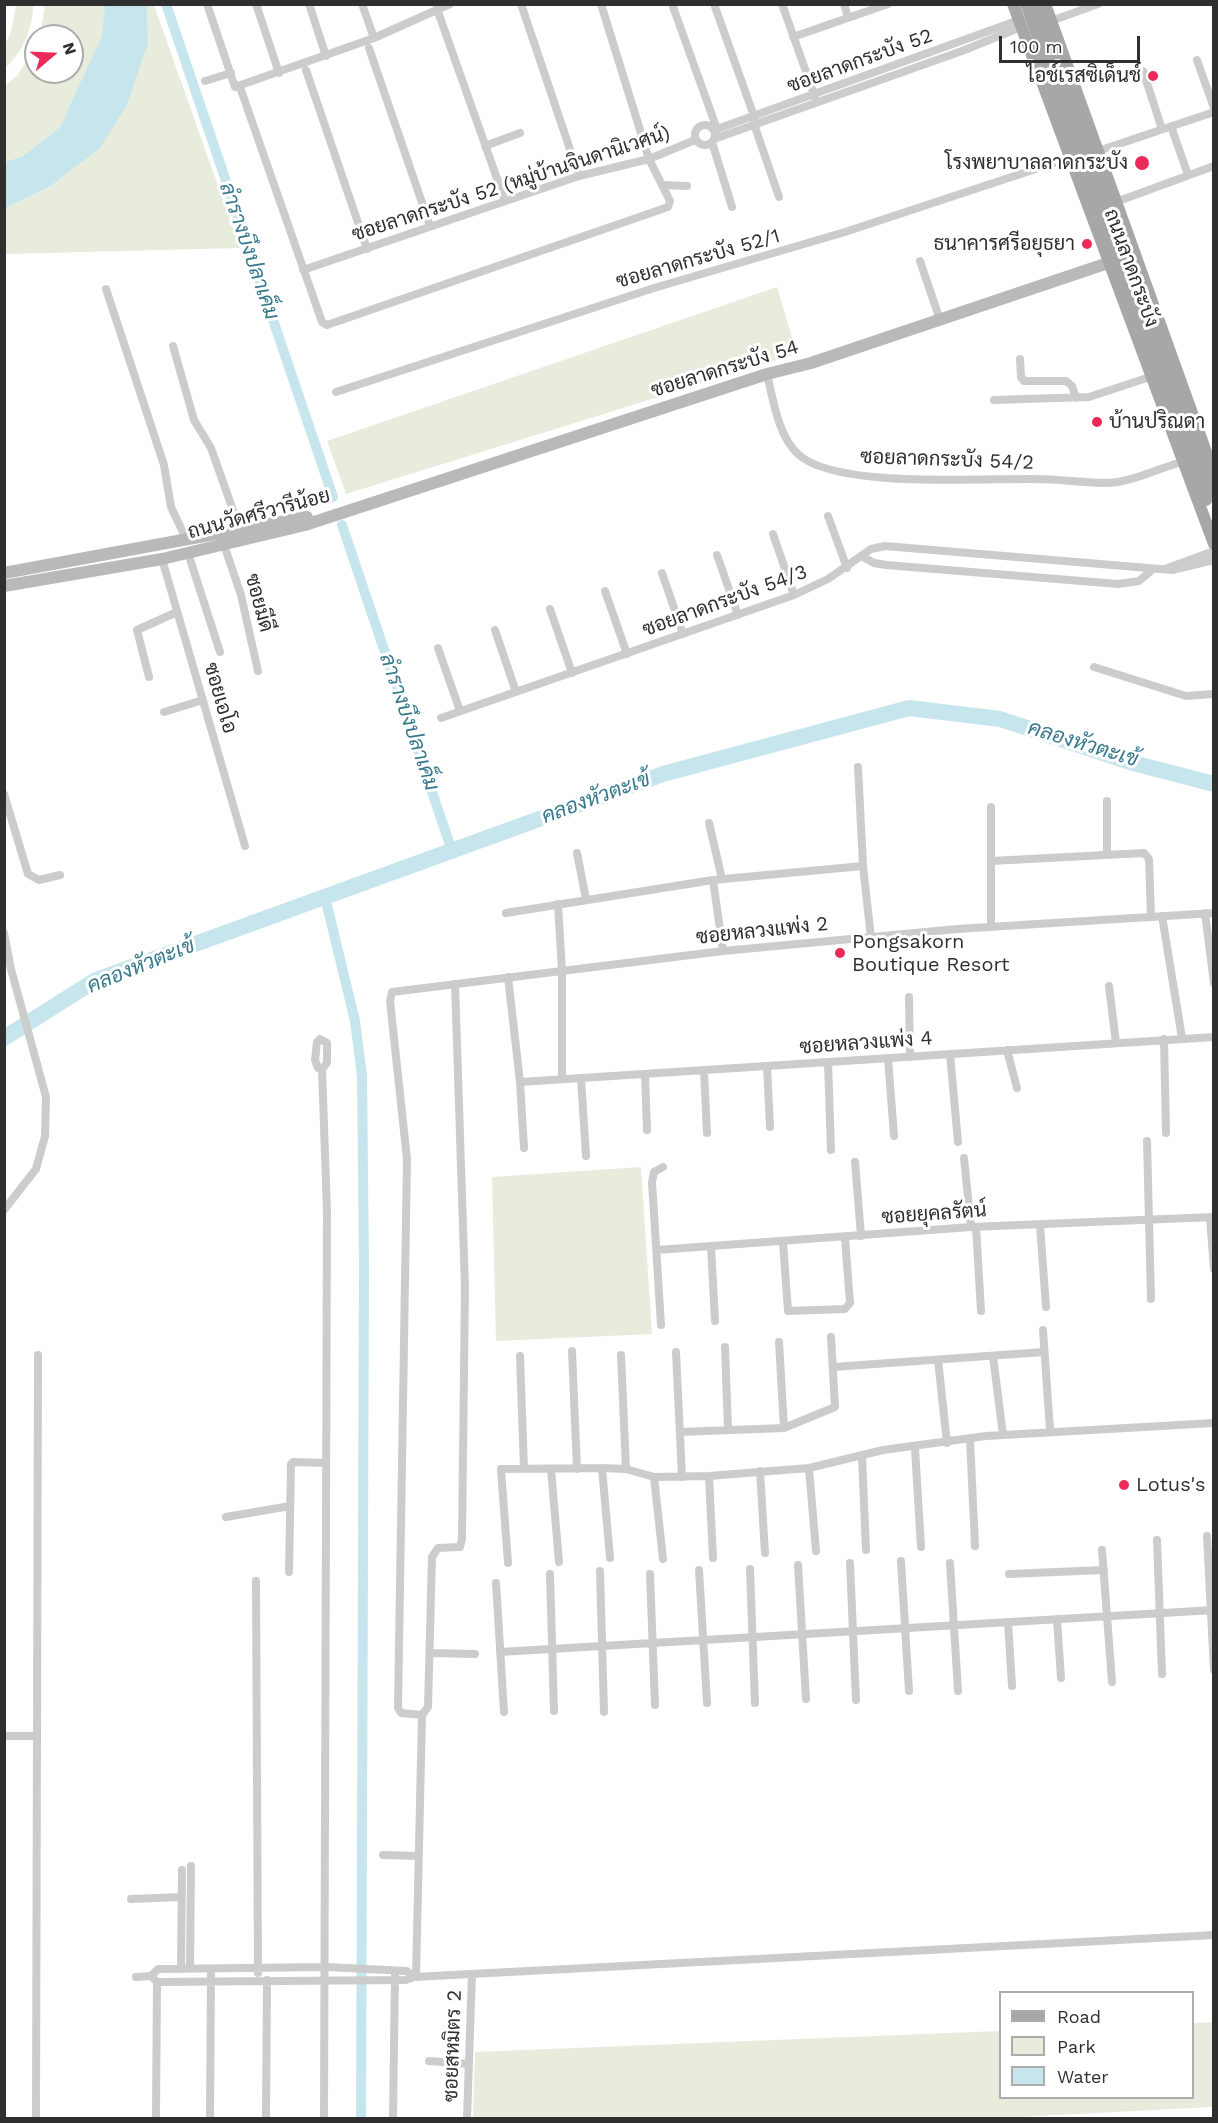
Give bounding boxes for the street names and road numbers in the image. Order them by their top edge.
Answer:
street label: ซอยลาดกระบัง 52 [784,24,936,98]
street label: ซอยลาดกระบัง 52 (หมู่บ้านจินดานิเวศน์) [349,121,673,247]
street label: ถนนลาดกระบัง [1099,206,1163,330]
street label: ซอยลาดกระบัง 52/1 [613,224,783,294]
street label: ซอยลาดกระบัง 54 [648,335,802,403]
street label: ซอยลาดกระบัง 54/2 [860,445,1034,475]
street label: ถนนวัดศรีวารีน้อย [185,483,333,545]
street label: ซอยลาดกระบัง 54/3 [639,560,811,642]
street label: ซอยมีดี [240,571,278,635]
street label: ซอยเอโอ [198,660,242,736]
street label: ซอยหลวงแพ่ง 2 [695,912,829,950]
street label: ซอยหลวงแพ่ง 4 [799,1026,933,1060]
street label: ซอยยุคลรัตน์ [881,1198,987,1230]
street label: ซอยสหมิตร 2 [439,1989,467,2103]

